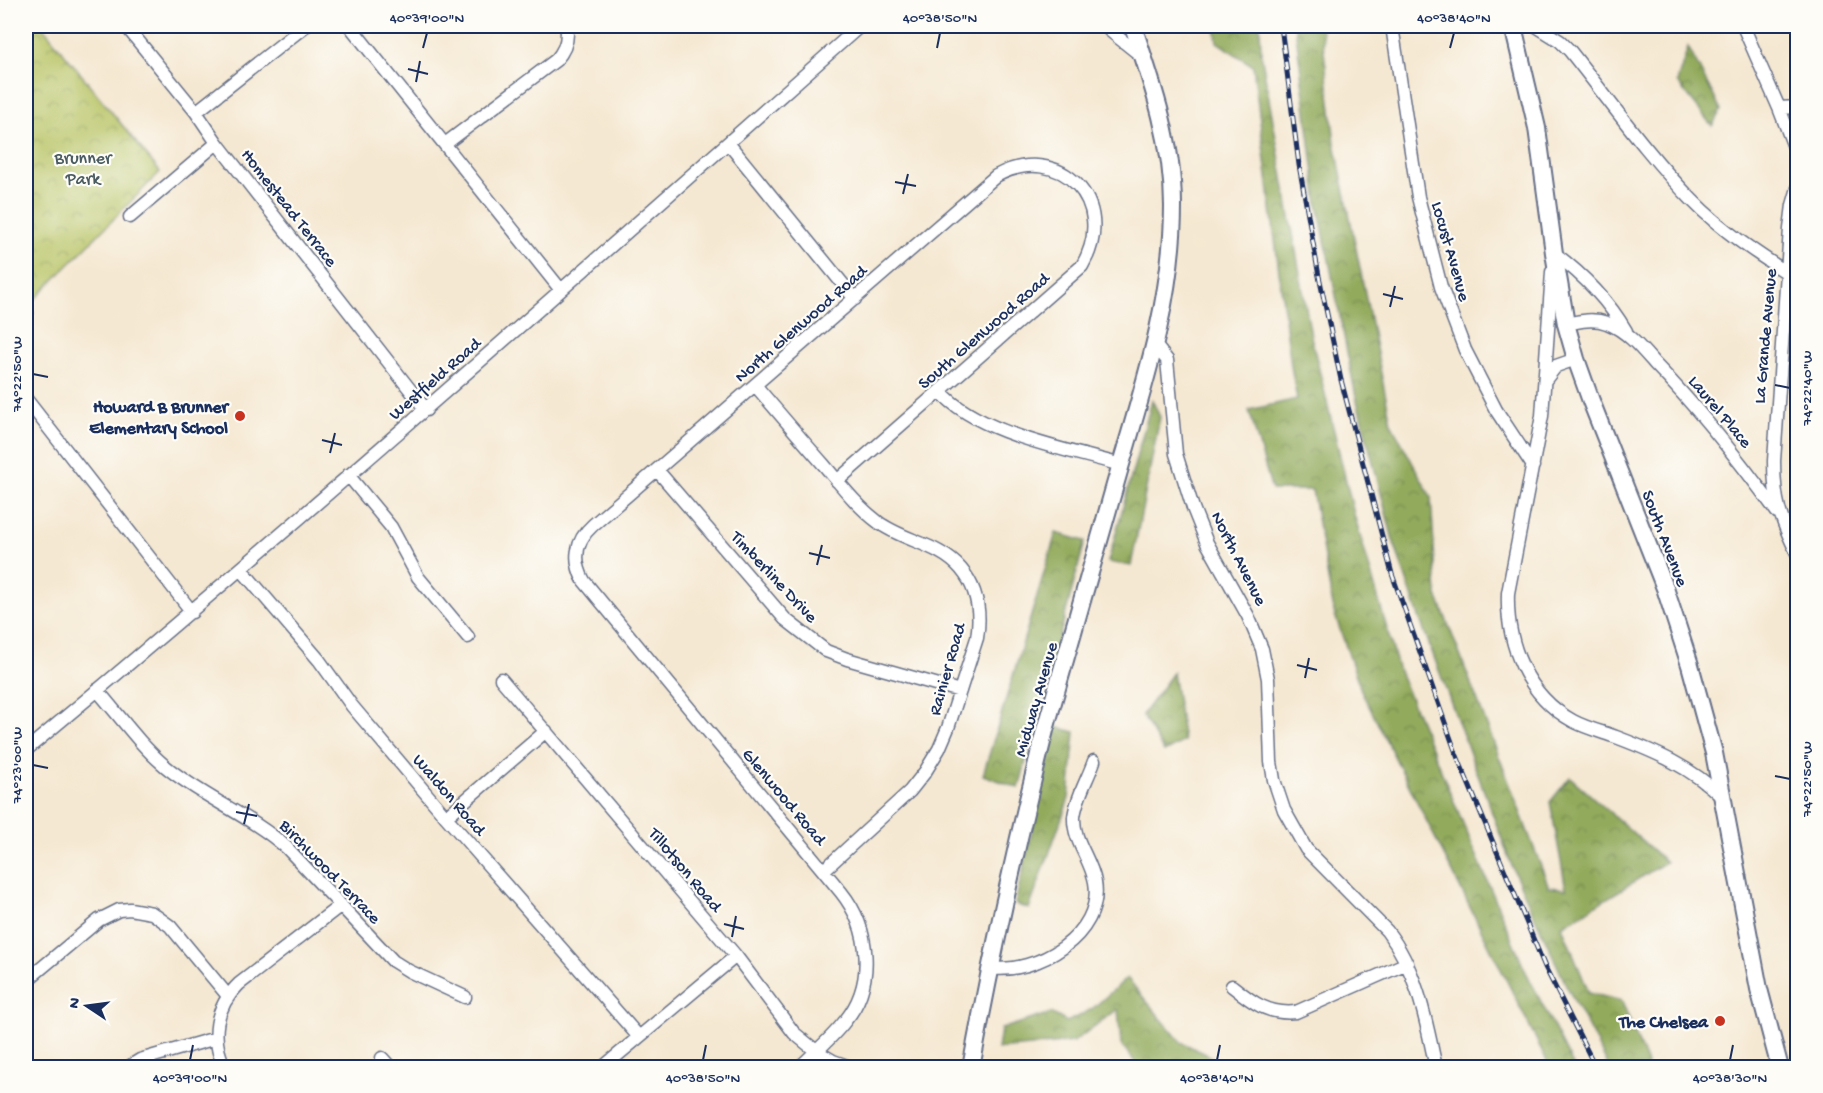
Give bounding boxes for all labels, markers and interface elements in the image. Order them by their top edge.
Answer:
text: 40°39'00"N [390,10,464,28]
text: 40°38'50"N [903,10,978,28]
text: 40°38'40"N [1417,10,1491,28]
street label: Homestead Terrace [235,145,341,272]
park label: Brunner Park [54,149,113,191]
street label: Locust Avenue [1425,199,1474,305]
street label: North Glenwood Road [731,261,873,388]
street label: La Grande Avenue [1750,267,1783,405]
street label: South Glenwood Road [915,268,1056,395]
street label: Westfield Road [385,333,487,426]
text: 74°22'50"W [9,336,27,413]
text: 74°22'40"W [1799,350,1817,426]
street label: Laurel Place [1683,372,1756,454]
place label: Howard B Brunner Elementary School [89,398,231,440]
marker: Howard B Brunner Elementary School [233,409,247,423]
street label: South Avenue [1636,488,1692,591]
street label: North Avenue [1205,509,1271,610]
street label: Timberline Drive [725,527,822,629]
street label: Rainier Road [925,620,972,718]
street label: Midway Avenue [1011,639,1064,759]
text: 74°23'00"W [9,726,27,804]
text: 74°22'50"W [1799,741,1817,818]
street label: Glenwood Road [736,745,831,851]
street label: Waldon Road [407,751,490,842]
street label: Birchwood Terrace [273,815,385,930]
street label: Tillotson Road [642,823,726,918]
north arrow [57,976,117,1036]
text: N [65,996,86,1011]
place label: The Chelsea [1617,1013,1709,1034]
marker: The Chelsea [1713,1014,1727,1028]
text: 40°39'00"N [153,1070,227,1088]
text: 40°38'50"N [666,1070,741,1088]
text: 40°38'40"N [1180,1070,1254,1088]
text: 40°38'30"N [1693,1070,1767,1088]

